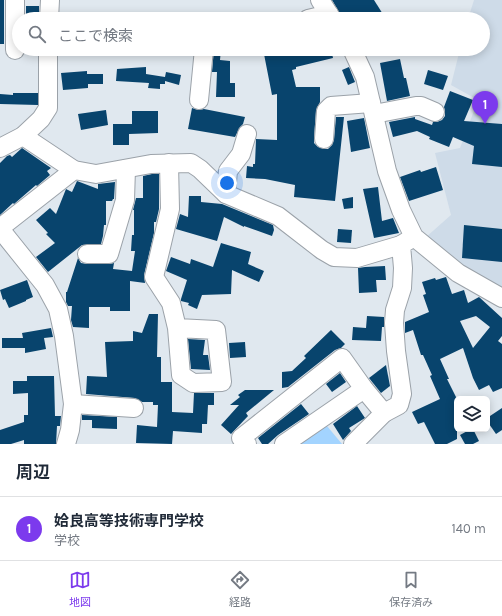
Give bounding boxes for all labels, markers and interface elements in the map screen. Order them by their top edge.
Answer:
search box [12,12,490,56]
icon: search [26,23,48,45]
text: ここで検索 [58,27,133,45]
pin: 1 [472,91,498,124]
your location [217,173,237,193]
map controls [454,396,490,432]
button: layers [454,396,490,432]
text: 周辺 [16,462,50,482]
text: 姶良高等技術専門学校 [54,512,204,530]
text: 1 [27,521,31,536]
text: 140 m [451,521,486,536]
text: 学校 [54,533,80,548]
tab: 地図 [69,569,91,609]
tab: 経路 [229,569,251,609]
tab: 保存済み [389,569,433,609]

